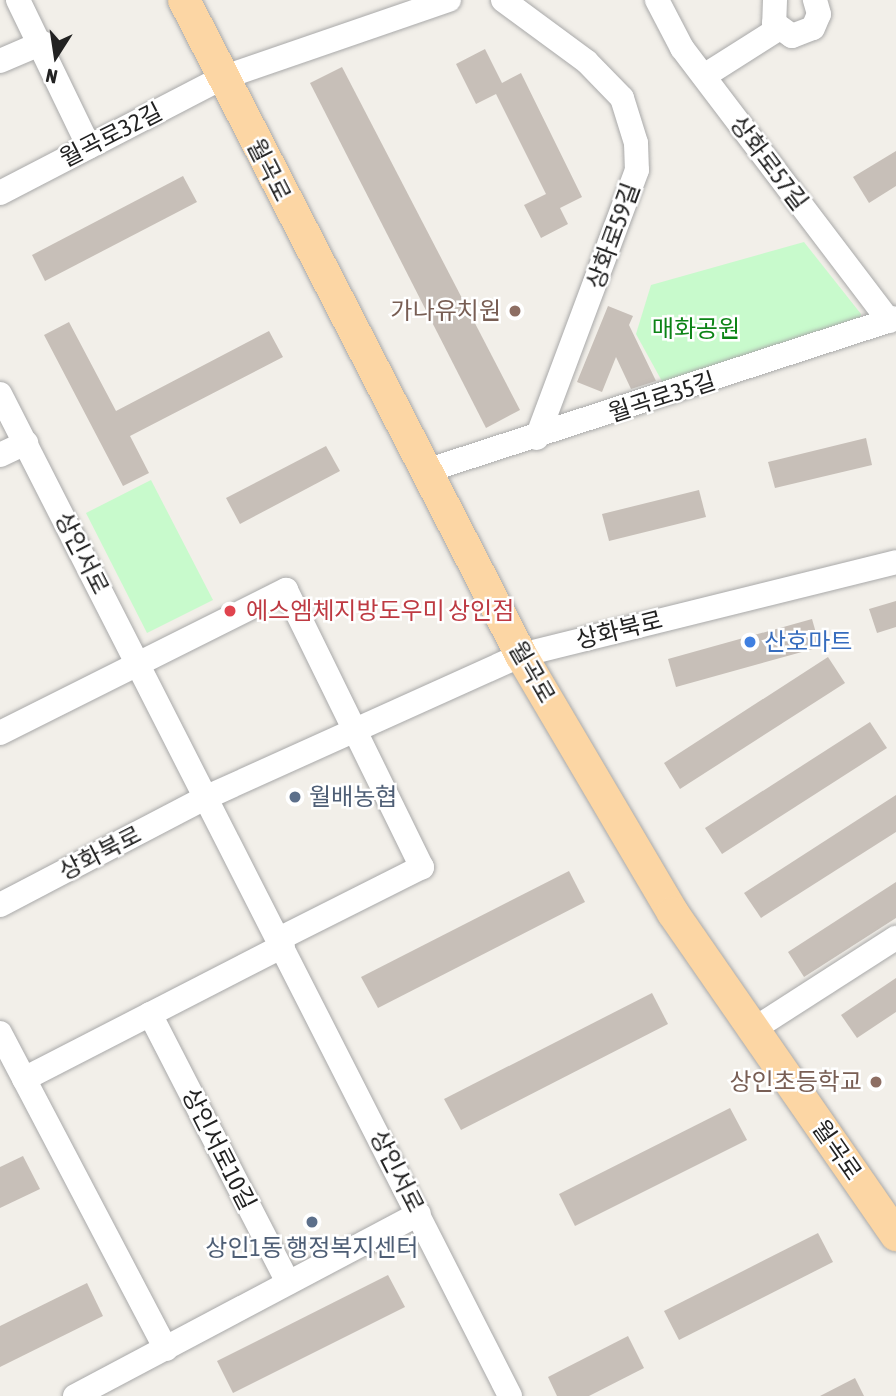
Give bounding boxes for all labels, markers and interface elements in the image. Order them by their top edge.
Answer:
north arrow [21,21,91,91]
text: N [44,65,59,88]
street label: 월곡로32길 [55,97,167,173]
street label: 상화로57길 [724,110,814,216]
street label: 월곡로 [241,134,297,206]
street label: 상화로59길 [581,179,645,293]
place label: 가나유치원 [391,297,501,325]
marker: 가나유치원 [507,303,523,319]
park label: 매화공원 [652,315,740,343]
street label: 월곡로35길 [605,366,719,428]
street label: 상인서로 [49,507,115,599]
place label: 에스엠체지방도우미 상인점 [246,597,514,625]
marker: 에스엠체지방도우미 상인점 [220,601,240,621]
street label: 상화북로 [573,605,665,655]
place label: 산호마트 [764,628,852,656]
marker: 산호마트 [742,634,758,650]
street label: 월곡로 [503,636,561,708]
place label: 월배농협 [309,783,397,811]
marker: 월배농협 [287,789,303,805]
street label: 상화북로 [54,820,146,886]
place label: 상인초등학교 [730,1068,862,1096]
marker: 상인초등학교 [868,1074,884,1090]
street label: 상인서로10길 [176,1083,262,1215]
street label: 월곡로 [806,1115,868,1185]
street label: 상인서로 [364,1125,430,1217]
marker: 상인1동 행정복지센터 [304,1214,320,1230]
place label: 상인1동 행정복지센터 [205,1234,419,1262]

